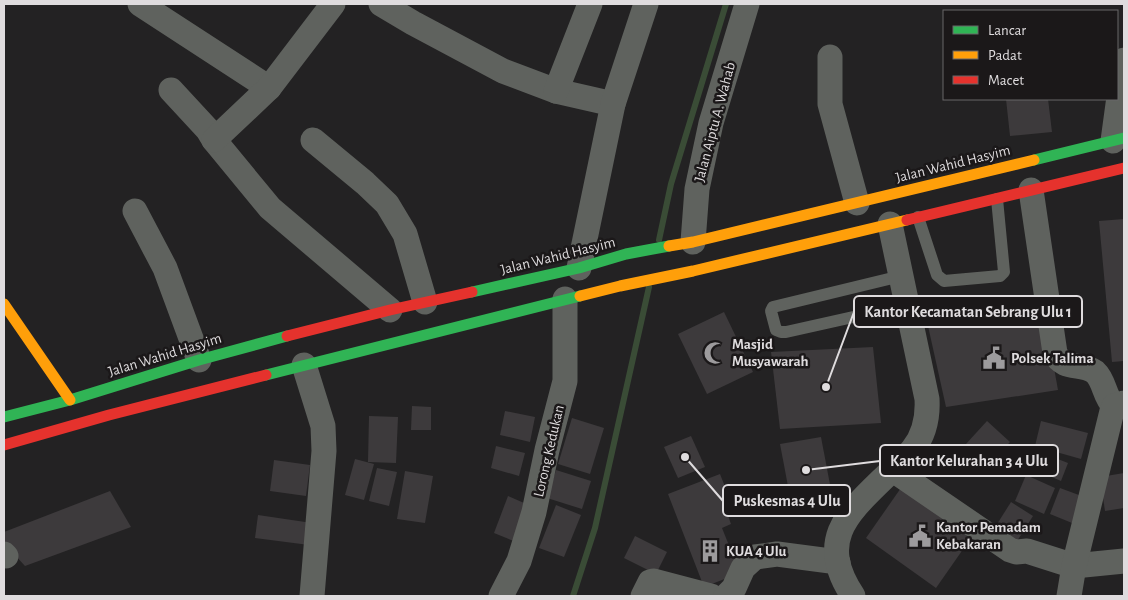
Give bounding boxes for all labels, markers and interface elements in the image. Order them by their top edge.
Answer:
legend [943,10,1118,100]
text: Lancar [988,23,1026,38]
text: Padat [988,48,1022,63]
street label: Jalan Aiptu A. Wahab [692,60,738,184]
text: Macet [988,73,1024,88]
street label: Jalan Wahid Hasyim [894,142,1012,186]
street label: Jalan Wahid Hasyim [499,234,617,278]
callout: Kantor Kecamatan Sebrang Ulu 1 [854,296,1082,327]
text: Kantor Kecamatan Sebrang Ulu 1 [864,304,1072,320]
street label: Jalan Wahid Hasyim [107,331,223,379]
place label: Masjid Musyawarah [732,337,809,369]
mosque icon: Masjid Musyawarah [702,340,728,366]
public building icon: Polsek Talima [981,345,1007,371]
place label: Polsek Talima [1011,351,1094,366]
street label: Lorong Kedukan [531,403,567,499]
callout: Kantor Kelurahan 3 4 Ulu [880,445,1058,476]
text: Kantor Kelurahan 3 4 Ulu [890,453,1049,469]
callout: Puskesmas 4 Ulu [723,485,850,516]
text: Puskesmas 4 Ulu [734,493,841,509]
place label: Kantor Pemadam Kebakaran [936,520,1041,552]
public building icon: Kantor Pemadam Kebakaran [907,523,933,549]
building icon: KUA 4 Ulu [697,538,723,564]
place label: KUA 4 Ulu [726,544,787,559]

